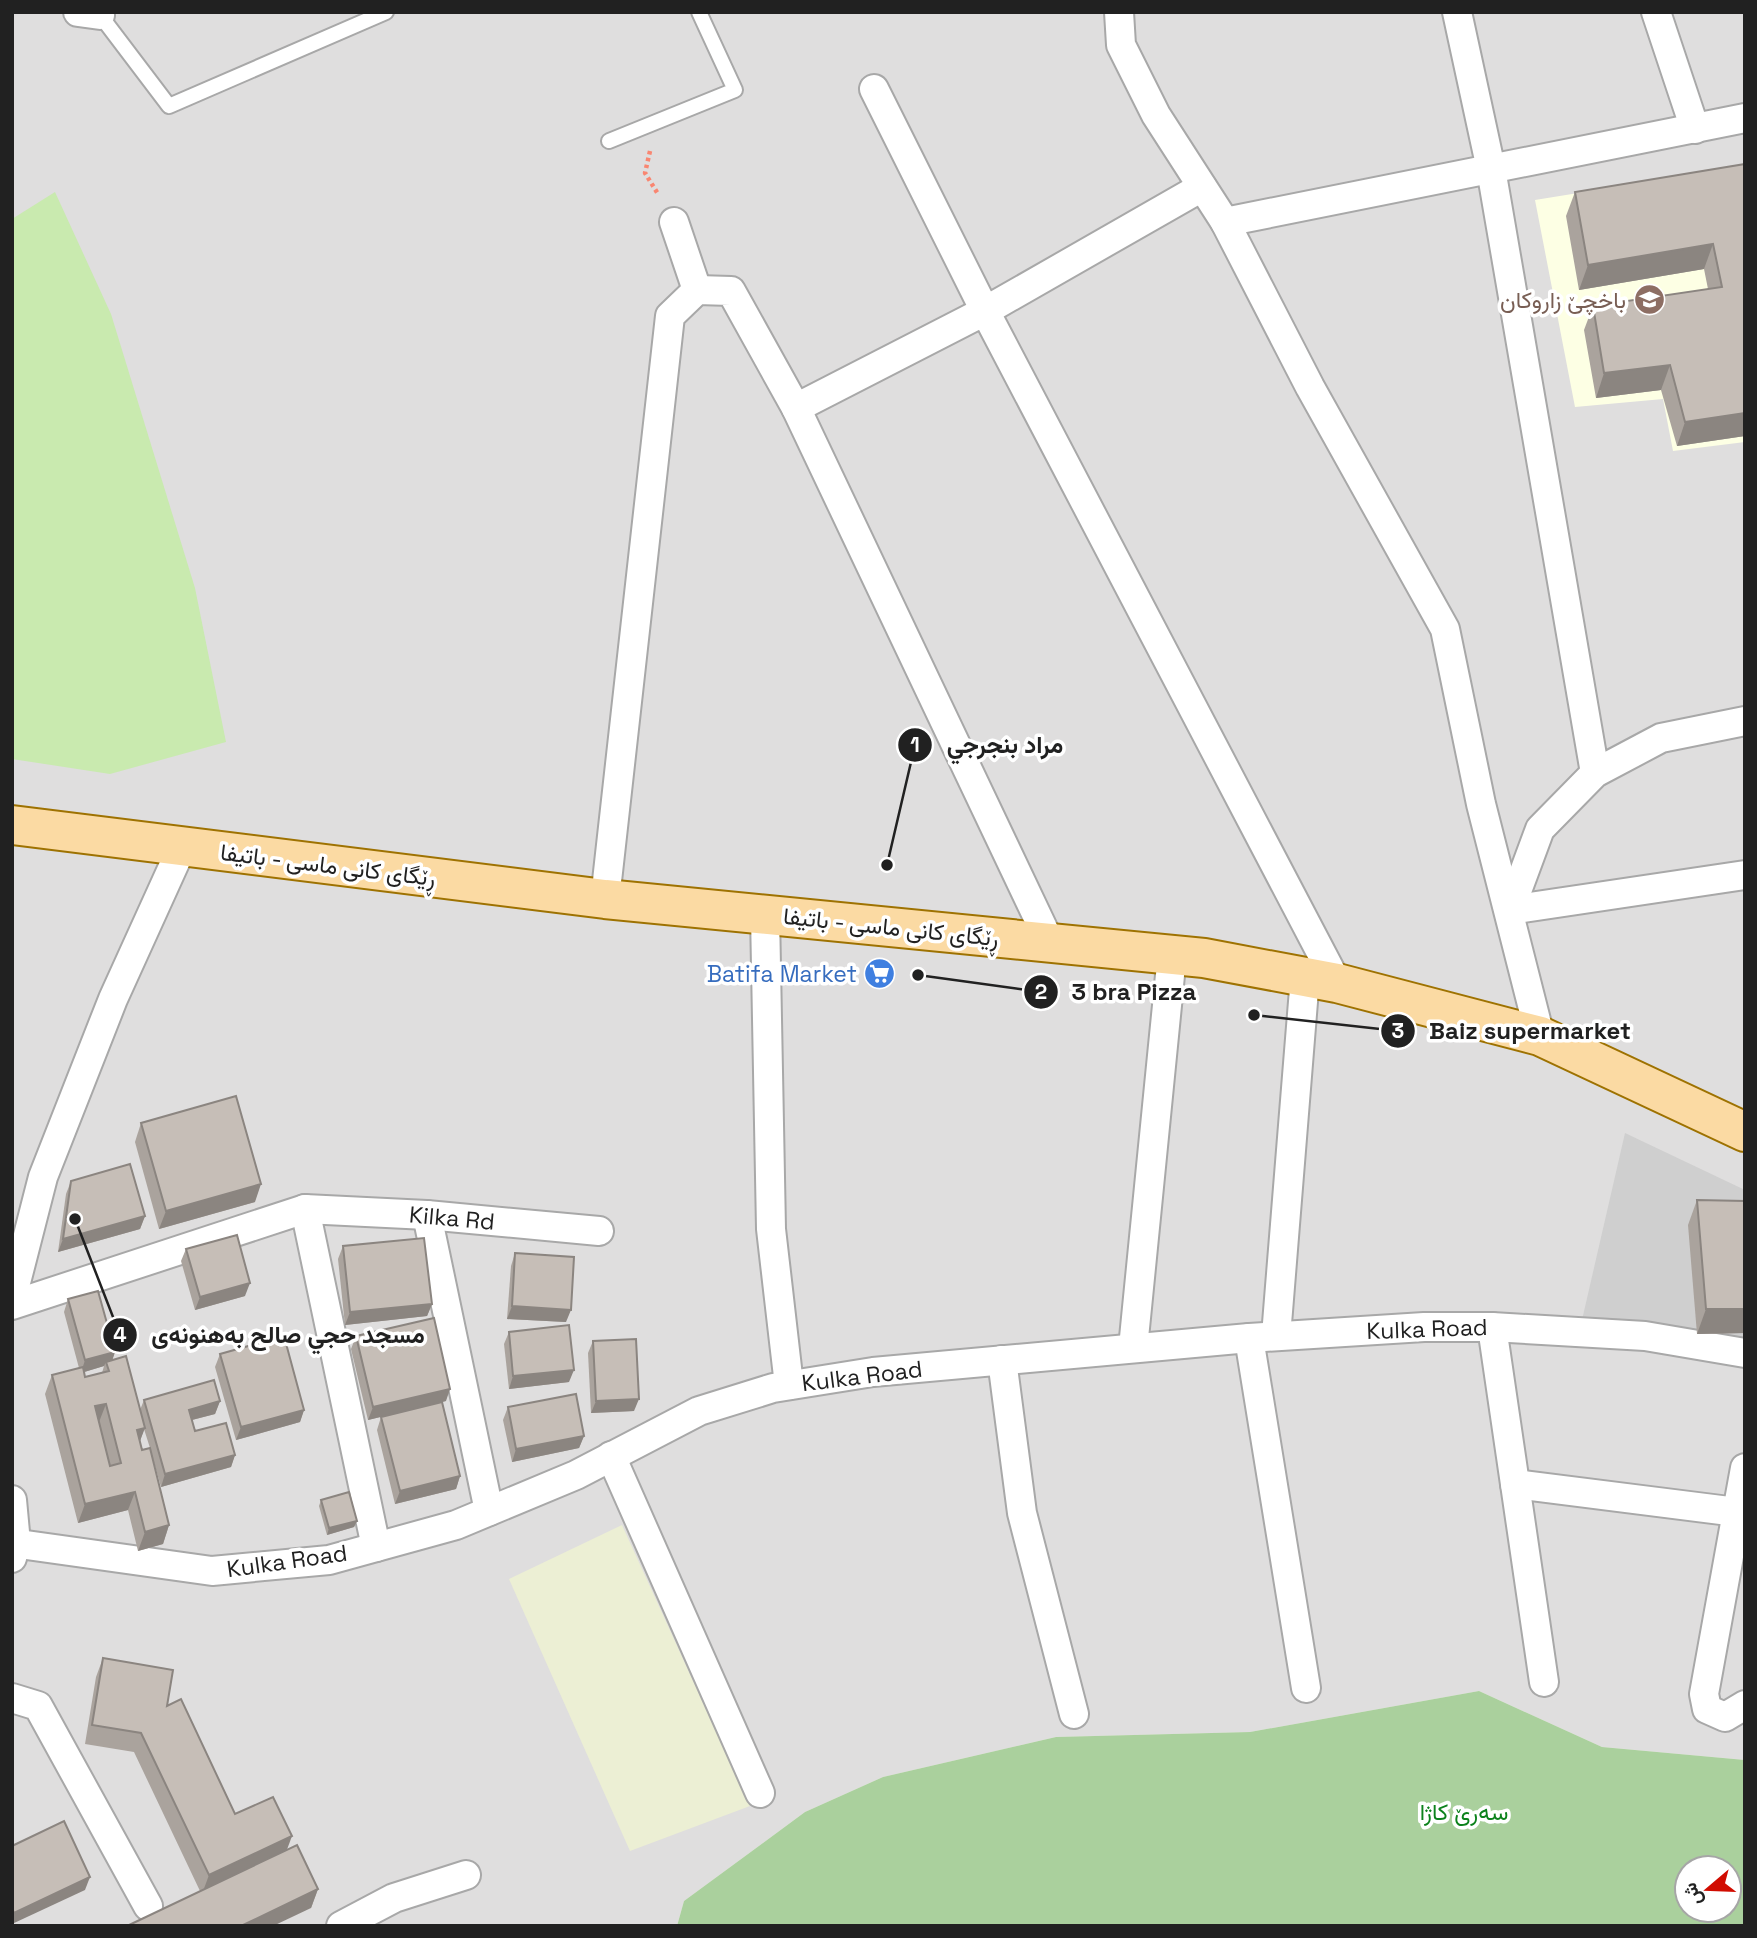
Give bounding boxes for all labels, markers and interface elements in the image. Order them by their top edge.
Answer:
school or university icon: باخچێ زاروکان [1632,283,1666,317]
place label: باخچێ زاروکان [1500,285,1626,316]
callout: مراد بنجرجي [897,722,1077,767]
text: مراد بنجرجي [947,729,1063,765]
text: 1 [910,731,920,758]
street label: ڕێگای کانی ماسی - باتيفا [218,837,437,897]
street label: ڕێگای کانی ماسی - باتيفا [781,901,1000,957]
supermarket icon: Batifa Market [863,957,897,991]
place label: Batifa Market [707,959,857,989]
callout: 3 bra Pizza [1023,970,1211,1015]
text: 3 bra Pizza [1072,976,1197,1007]
text: 2 [1035,978,1047,1005]
callout: Baiz supermarket [1380,1008,1645,1053]
text: Baiz supermarket [1429,1015,1631,1046]
text: 3 [1392,1017,1404,1044]
street label: Kilka Rd [408,1199,496,1237]
street label: Kulka Road [1366,1312,1488,1346]
callout: مسجد حجي صالح بەھنونەی [102,1313,439,1358]
text: مسجد حجي صالح بەھنونەی [151,1319,425,1355]
text: 4 [113,1321,127,1348]
street label: Kulka Road [800,1354,924,1398]
street label: Kulka Road [225,1538,349,1584]
park label: سەرێ کاژا [1420,1797,1508,1827]
north arrow [1673,1854,1743,1924]
text: ش [1677,1879,1708,1909]

